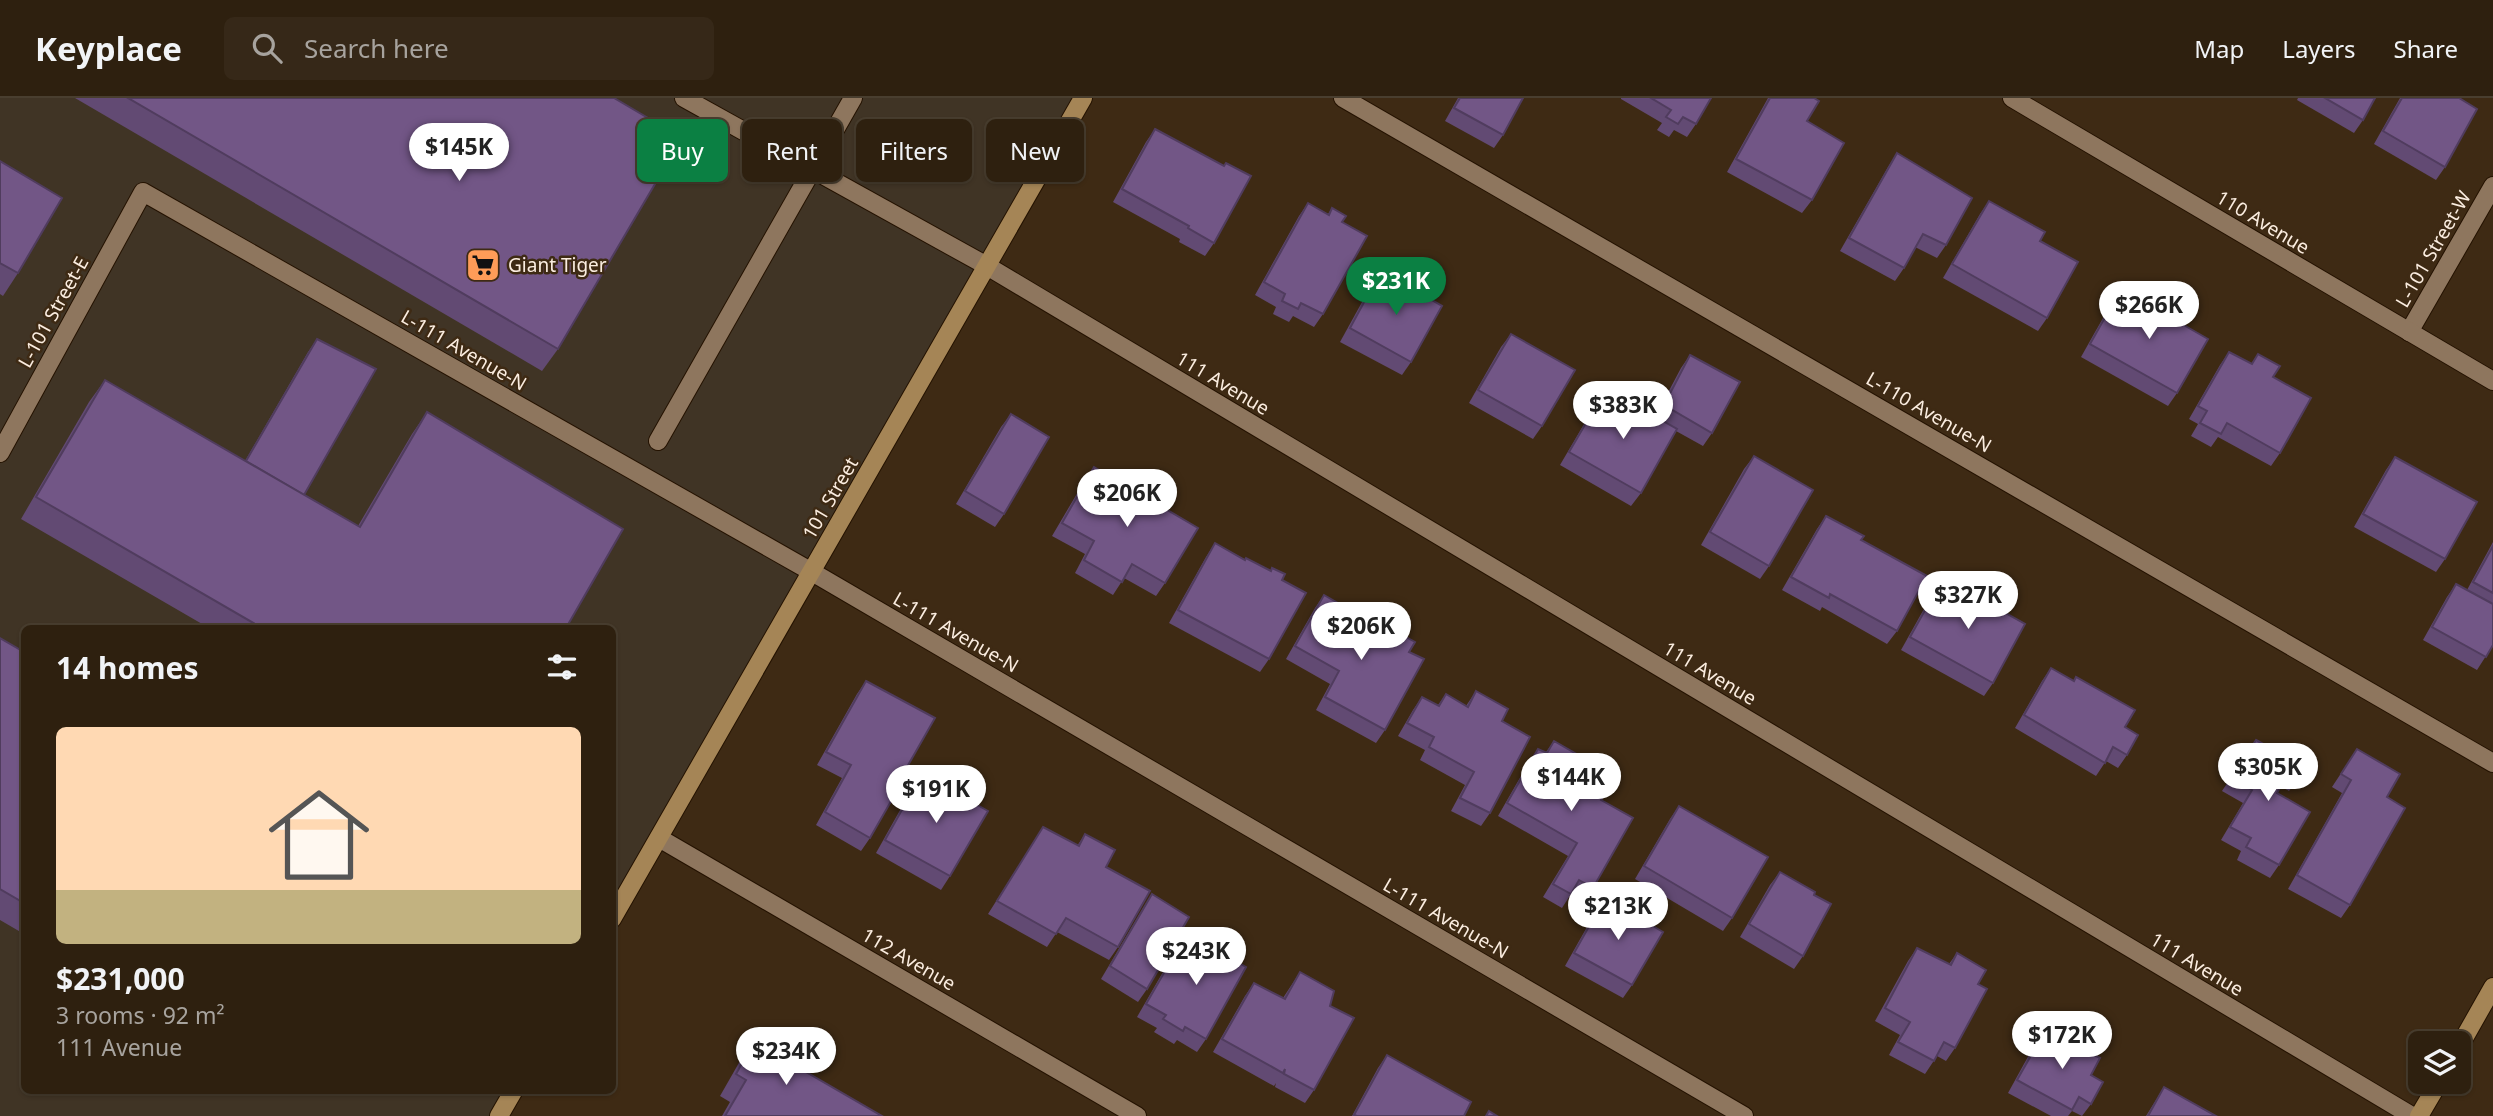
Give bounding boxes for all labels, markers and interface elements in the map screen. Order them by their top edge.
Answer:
search box [224,17,714,80]
text: Keyplace [35,26,182,71]
icon: search [248,29,286,67]
text: Search here [304,30,449,66]
text: Map [2194,32,2244,65]
text: Layers [2282,32,2356,65]
text: Share [2394,32,2458,65]
chip: Buy [637,119,728,182]
chip: Rent [742,119,842,182]
chip: Filters [856,119,972,182]
chip: New [986,119,1084,182]
pin: $145K [410,123,508,183]
text: $145K [425,130,493,162]
street label: 110 Avenue [2212,184,2314,260]
street label: L-101 Street-W [2389,186,2477,312]
supermarket icon: Giant Tiger [464,246,502,284]
street label: L-101 Street-E [12,252,94,372]
place label: Giant Tiger [508,252,607,278]
pin: $231K [1347,258,1445,317]
text: $231K [1362,264,1430,296]
pin: $266K [2100,282,2198,341]
text: $266K [2115,288,2183,320]
street label: L-111 Avenue-N [396,304,532,396]
street label: 111 Avenue [1172,345,1274,421]
street label: L-110 Avenue-N [1861,366,1997,458]
pin: $383K [1574,382,1672,441]
text: $383K [1589,388,1657,420]
street label: 101 Street [796,452,864,544]
pin: $206K [1078,470,1176,529]
text: $206K [1093,476,1161,508]
pin: $327K [1919,572,2017,631]
text: $327K [1934,578,2002,610]
street label: L-111 Avenue-N [888,586,1024,678]
pin: $206K [1312,602,1410,662]
text: $206K [1327,609,1395,641]
street label: 111 Avenue [1659,635,1761,711]
text: 14 homes [56,647,199,688]
icon: filters [543,648,581,686]
pin: $305K [2219,744,2317,803]
text: $305K [2234,750,2302,782]
pin: $144K [1522,754,1620,813]
text: $144K [1537,760,1605,792]
pin: $191K [887,766,985,825]
icon: home [256,772,382,898]
text: $191K [902,772,970,804]
street label: L-111 Avenue-N [1378,872,1514,964]
pin: $213K [1569,882,1667,942]
text: $213K [1584,889,1652,921]
street label: 112 Avenue [857,922,961,996]
street label: 111 Avenue [2146,926,2248,1002]
pin: $243K [1147,928,1245,987]
text: $243K [1162,934,1230,966]
text: $231,000 [56,958,185,999]
text: 3 rooms · 92 m² [56,999,225,1031]
pin: $172K [2013,1012,2111,1071]
text: $172K [2028,1018,2096,1050]
pin: $234K [737,1028,835,1087]
text: 111 Avenue [56,1031,182,1063]
map controls [2408,1031,2471,1094]
button: layers [2408,1031,2471,1094]
text: $234K [752,1034,820,1066]

